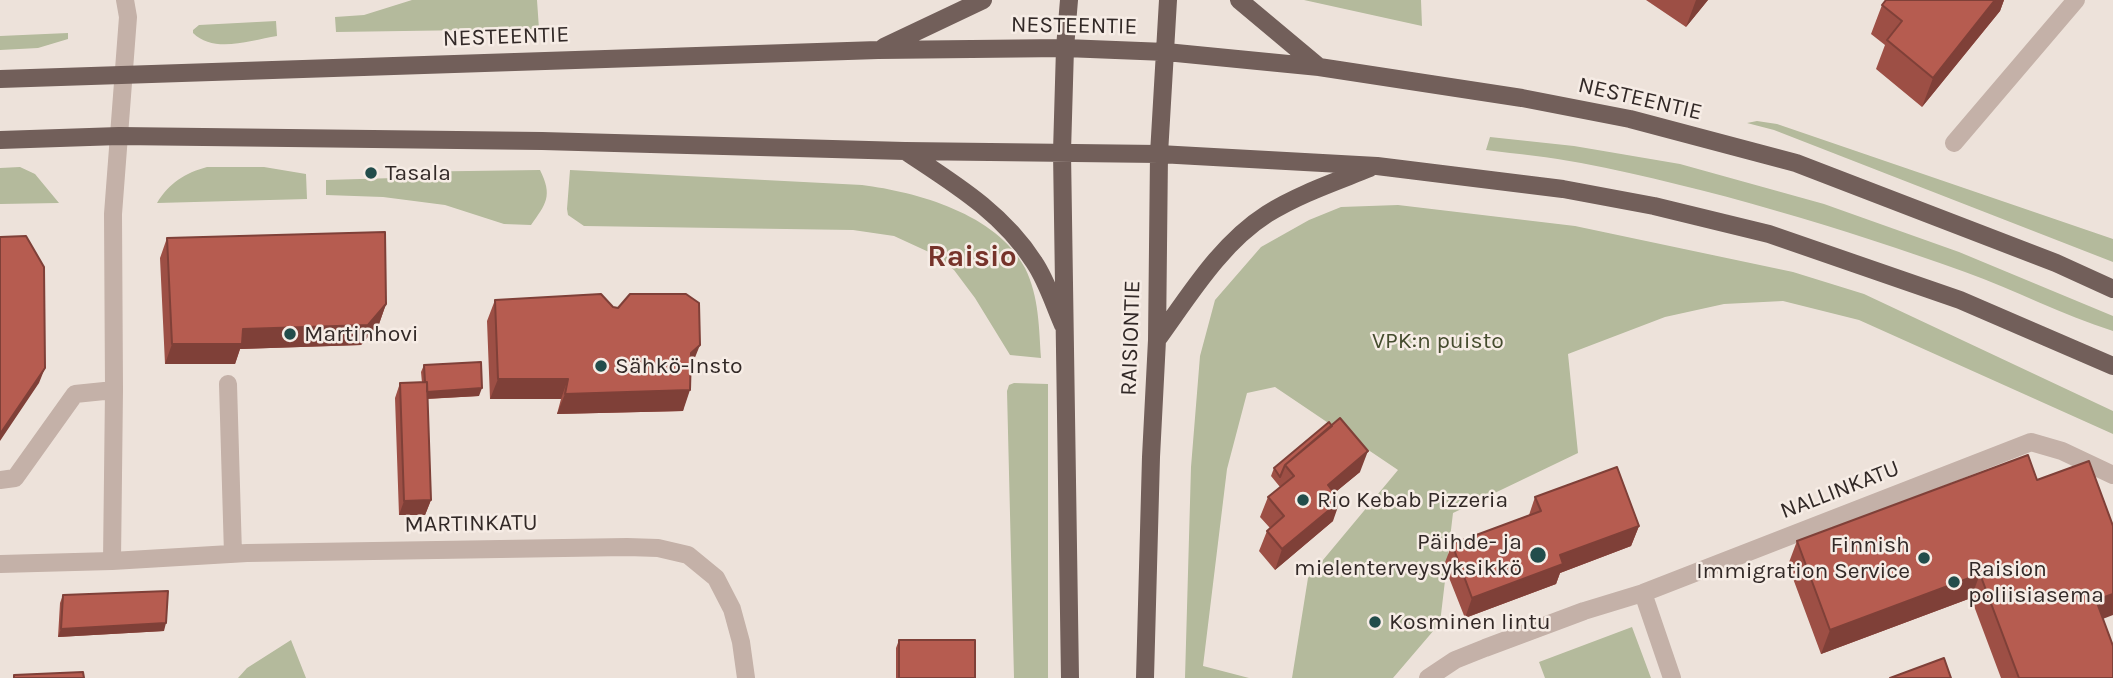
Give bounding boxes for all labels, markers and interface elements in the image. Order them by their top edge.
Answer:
street label: NESTEENTIE [1011,11,1137,41]
street label: NESTEENTIE [442,21,570,53]
street label: NESTEENTIE [1575,71,1705,127]
place label: Tasala [385,159,451,187]
marker: Tasala [363,165,379,181]
district label: Raisio [927,239,1017,275]
street label: RAISIONTIE [1115,280,1147,396]
place label: Martinhovi [304,320,419,348]
marker: Martinhovi [282,326,298,342]
park label: VPK:n puisto [1372,327,1504,355]
place label: Sähkö-Insto [615,352,743,380]
marker: Sähkö-Insto [593,358,609,374]
street label: NALLINKATU [1777,455,1903,525]
place label: Rio Kebab Pizzeria [1317,486,1508,514]
marker: Rio Kebab Pizzeria [1295,492,1311,508]
street label: MARTINKATU [404,509,538,539]
place label: Päihde- ja mielenterveysyksikkö [1294,528,1522,582]
place label: Finnish Immigration Service [1696,531,1910,585]
marker: Päihde- ja mielenterveysyksikkö [1528,545,1548,565]
marker: Finnish Immigration Service [1916,550,1932,566]
place label: Raision poliisiasema [1968,555,2104,609]
marker: Raision poliisiasema [1946,574,1962,590]
place label: Kosminen lintu [1389,608,1551,636]
marker: Kosminen lintu [1367,614,1383,630]

